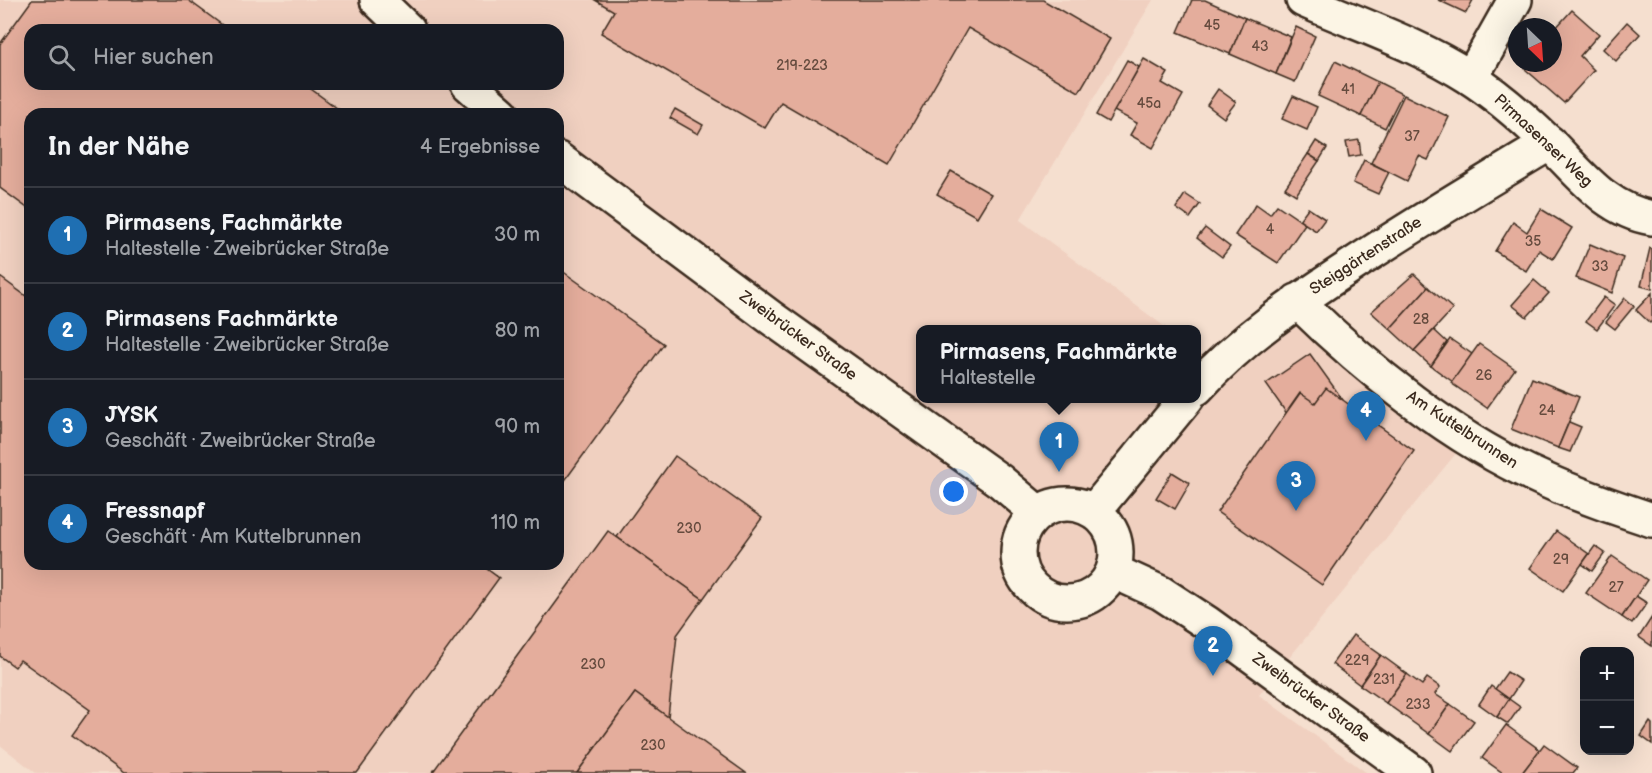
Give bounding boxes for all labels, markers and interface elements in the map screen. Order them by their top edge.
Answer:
house number: 45 [1204,17,1220,34]
north arrow [1508,18,1562,72]
search box [24,24,564,90]
house number: 43 [1251,38,1269,55]
icon: search [45,41,78,74]
text: Hier suchen [93,44,214,71]
house number: 219-223 [776,57,828,74]
house number: 41 [1341,81,1355,98]
street label: Pirmasenser Weg [1490,91,1596,191]
house number: 45a [1137,95,1161,112]
house number: 37 [1404,128,1420,145]
text: In der Nähe [48,132,190,163]
text: 4 Ergebnisse [420,135,540,159]
text: Pirmasens, Fachmärkte [105,210,342,237]
street label: Steiggärtenstraße [1306,212,1426,299]
house number: 4 [1266,221,1275,238]
text: 1 [63,223,72,247]
text: 30 m [494,223,540,247]
house number: 35 [1525,233,1541,250]
text: Haltestelle · Zweibrücker Straße [105,237,389,261]
house number: 33 [1591,258,1609,275]
street label: Zweibrücker Straße [735,286,861,385]
text: Pirmasens Fachmärkte [105,306,338,333]
house number: 28 [1413,311,1429,328]
text: 2 [62,319,73,343]
text: 80 m [495,319,540,343]
popup [916,325,1201,403]
text: Haltestelle · Zweibrücker Straße [105,333,389,357]
text: Pirmasens, Fachmärkte [940,339,1177,366]
text: Haltestelle [940,366,1036,390]
house number: 26 [1476,367,1493,384]
street label: Am Kuttelbrunnen [1403,387,1521,473]
pin: 4 [1346,392,1386,441]
text: JYSK [105,402,158,429]
house number: 24 [1539,402,1556,419]
text: 3 [62,415,73,439]
text: 90 m [495,415,540,439]
pin: 1 [1040,422,1078,472]
text: Geschäft · Zweibrücker Straße [105,429,376,453]
pin: 3 [1276,462,1316,511]
your location [939,477,968,506]
text: Fressnapf [105,498,205,525]
text: 4 [62,511,73,535]
text: 110 m [491,511,540,535]
house number: 230 [677,520,701,537]
text: Geschäft · Am Kuttelbrunnen [105,525,361,549]
house number: 29 [1553,551,1569,568]
house number: 27 [1608,579,1624,596]
pin: 2 [1194,626,1232,676]
map controls [1580,647,1634,755]
button: + [1580,647,1634,701]
street label: Zweibrücker Straße [1248,648,1374,747]
house number: 229 [1345,652,1369,669]
house number: 230 [581,656,605,673]
house number: 231 [1373,671,1395,688]
house number: 233 [1405,696,1431,713]
button: − [1580,701,1634,755]
house number: 230 [641,737,665,754]

